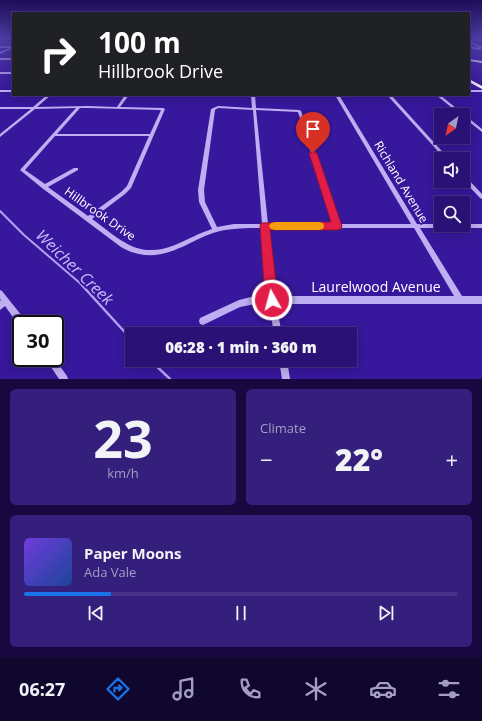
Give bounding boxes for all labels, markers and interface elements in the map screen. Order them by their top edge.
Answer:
text: 100 m [98,23,181,61]
icon: right [32,28,84,80]
text: Hillbrook Drive [98,59,223,83]
north arrow [434,108,470,144]
map controls [434,108,470,232]
pin [296,112,330,153]
icon: arrive [302,118,324,140]
street label: Richland Avenue [370,138,433,226]
button: sound [434,152,470,188]
street label: Hillbrook Drive [61,183,140,245]
button: search [434,196,470,232]
water label: Weicher Creek [31,224,119,310]
street label: Laurelwood Avenue [311,277,441,296]
position arrow [251,279,293,321]
speed limit sign: 30 [12,315,64,367]
text: 06:28 · 1 min · 360 m [165,337,317,357]
text: 23 [93,402,153,473]
text: Climate [260,419,306,437]
text: 22° [335,439,383,480]
text: − [260,444,273,474]
text: + [445,444,458,474]
text: km/h [107,464,139,482]
text: Paper Moons [84,543,182,563]
text: Ada Vale [84,563,136,581]
icon: previous [85,602,107,624]
icon: pause [230,602,252,624]
icon: next [375,602,397,624]
icon: directions [104,675,132,703]
icon: music [170,675,198,703]
icon: phone [236,675,264,703]
icon: climate [302,675,330,703]
icon: car [369,675,397,703]
icon: filters [435,675,463,703]
text: 06:27 [19,677,65,701]

